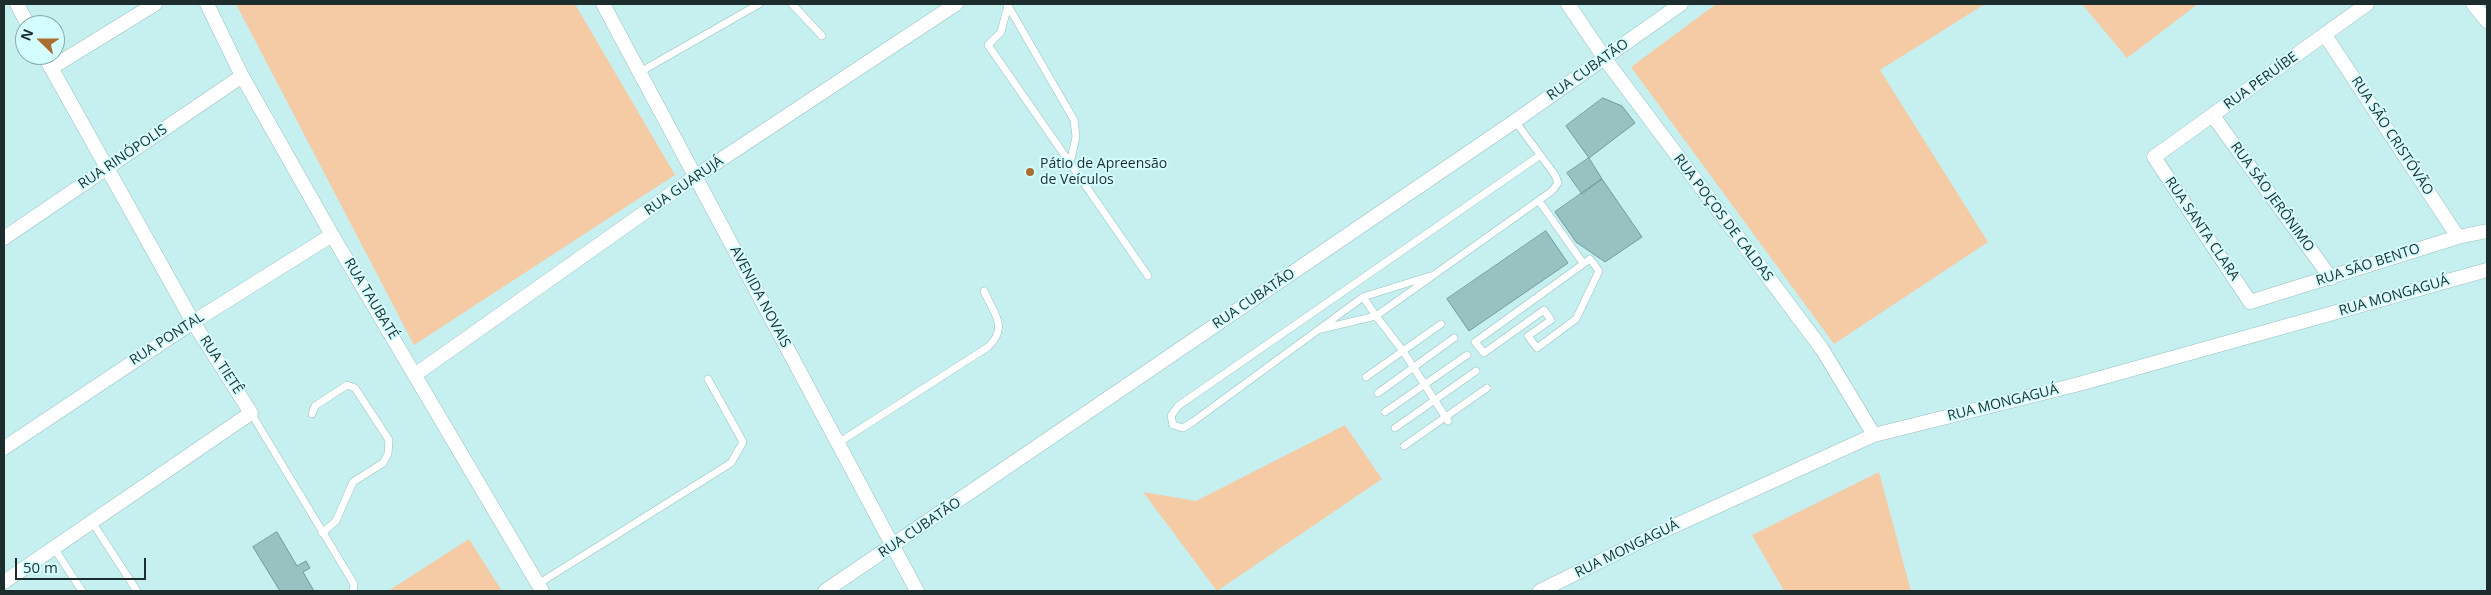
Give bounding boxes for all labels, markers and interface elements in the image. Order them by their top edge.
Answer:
north arrow [15,15,65,65]
text: N [16,26,37,43]
street label: RUA CUBATÃO [1544,36,1632,104]
street label: RUA PERUÍBE [2221,49,2301,113]
street label: RUA SÃO CRISTÓVÃO [2347,74,2437,198]
street label: RUA RINÓPOLIS [75,121,171,193]
street label: RUA SÃO JERÔNIMO [2227,139,2317,255]
street label: RUA POÇOS DE CALDAS [1670,151,1776,285]
street label: RUA GUARUJÁ [641,153,727,219]
place label: Pátio de Apreensão de Veículos [1040,156,1167,188]
marker: Pátio de Apreensão de Veículos [1024,166,1036,178]
street label: RUA SANTA CLARA [2161,174,2243,284]
street label: RUA SÃO BENTO [2314,240,2422,290]
street label: AVENIDA NOVAIS [726,243,794,351]
street label: RUA TAUBATÉ [340,255,402,343]
street label: RUA CUBATÃO [1210,265,1298,333]
street label: RUA MONGAGUÁ [2337,272,2451,320]
street label: RUA PONTAL [127,309,207,369]
street label: RUA TIETÊ [196,333,246,397]
street label: RUA MONGAGUÁ [1946,381,2060,425]
street label: RUA CUBATÃO [876,494,964,562]
street label: RUA MONGAGUÁ [1572,517,1682,581]
scale bar [18,548,149,580]
text: 50 m [23,557,58,577]

